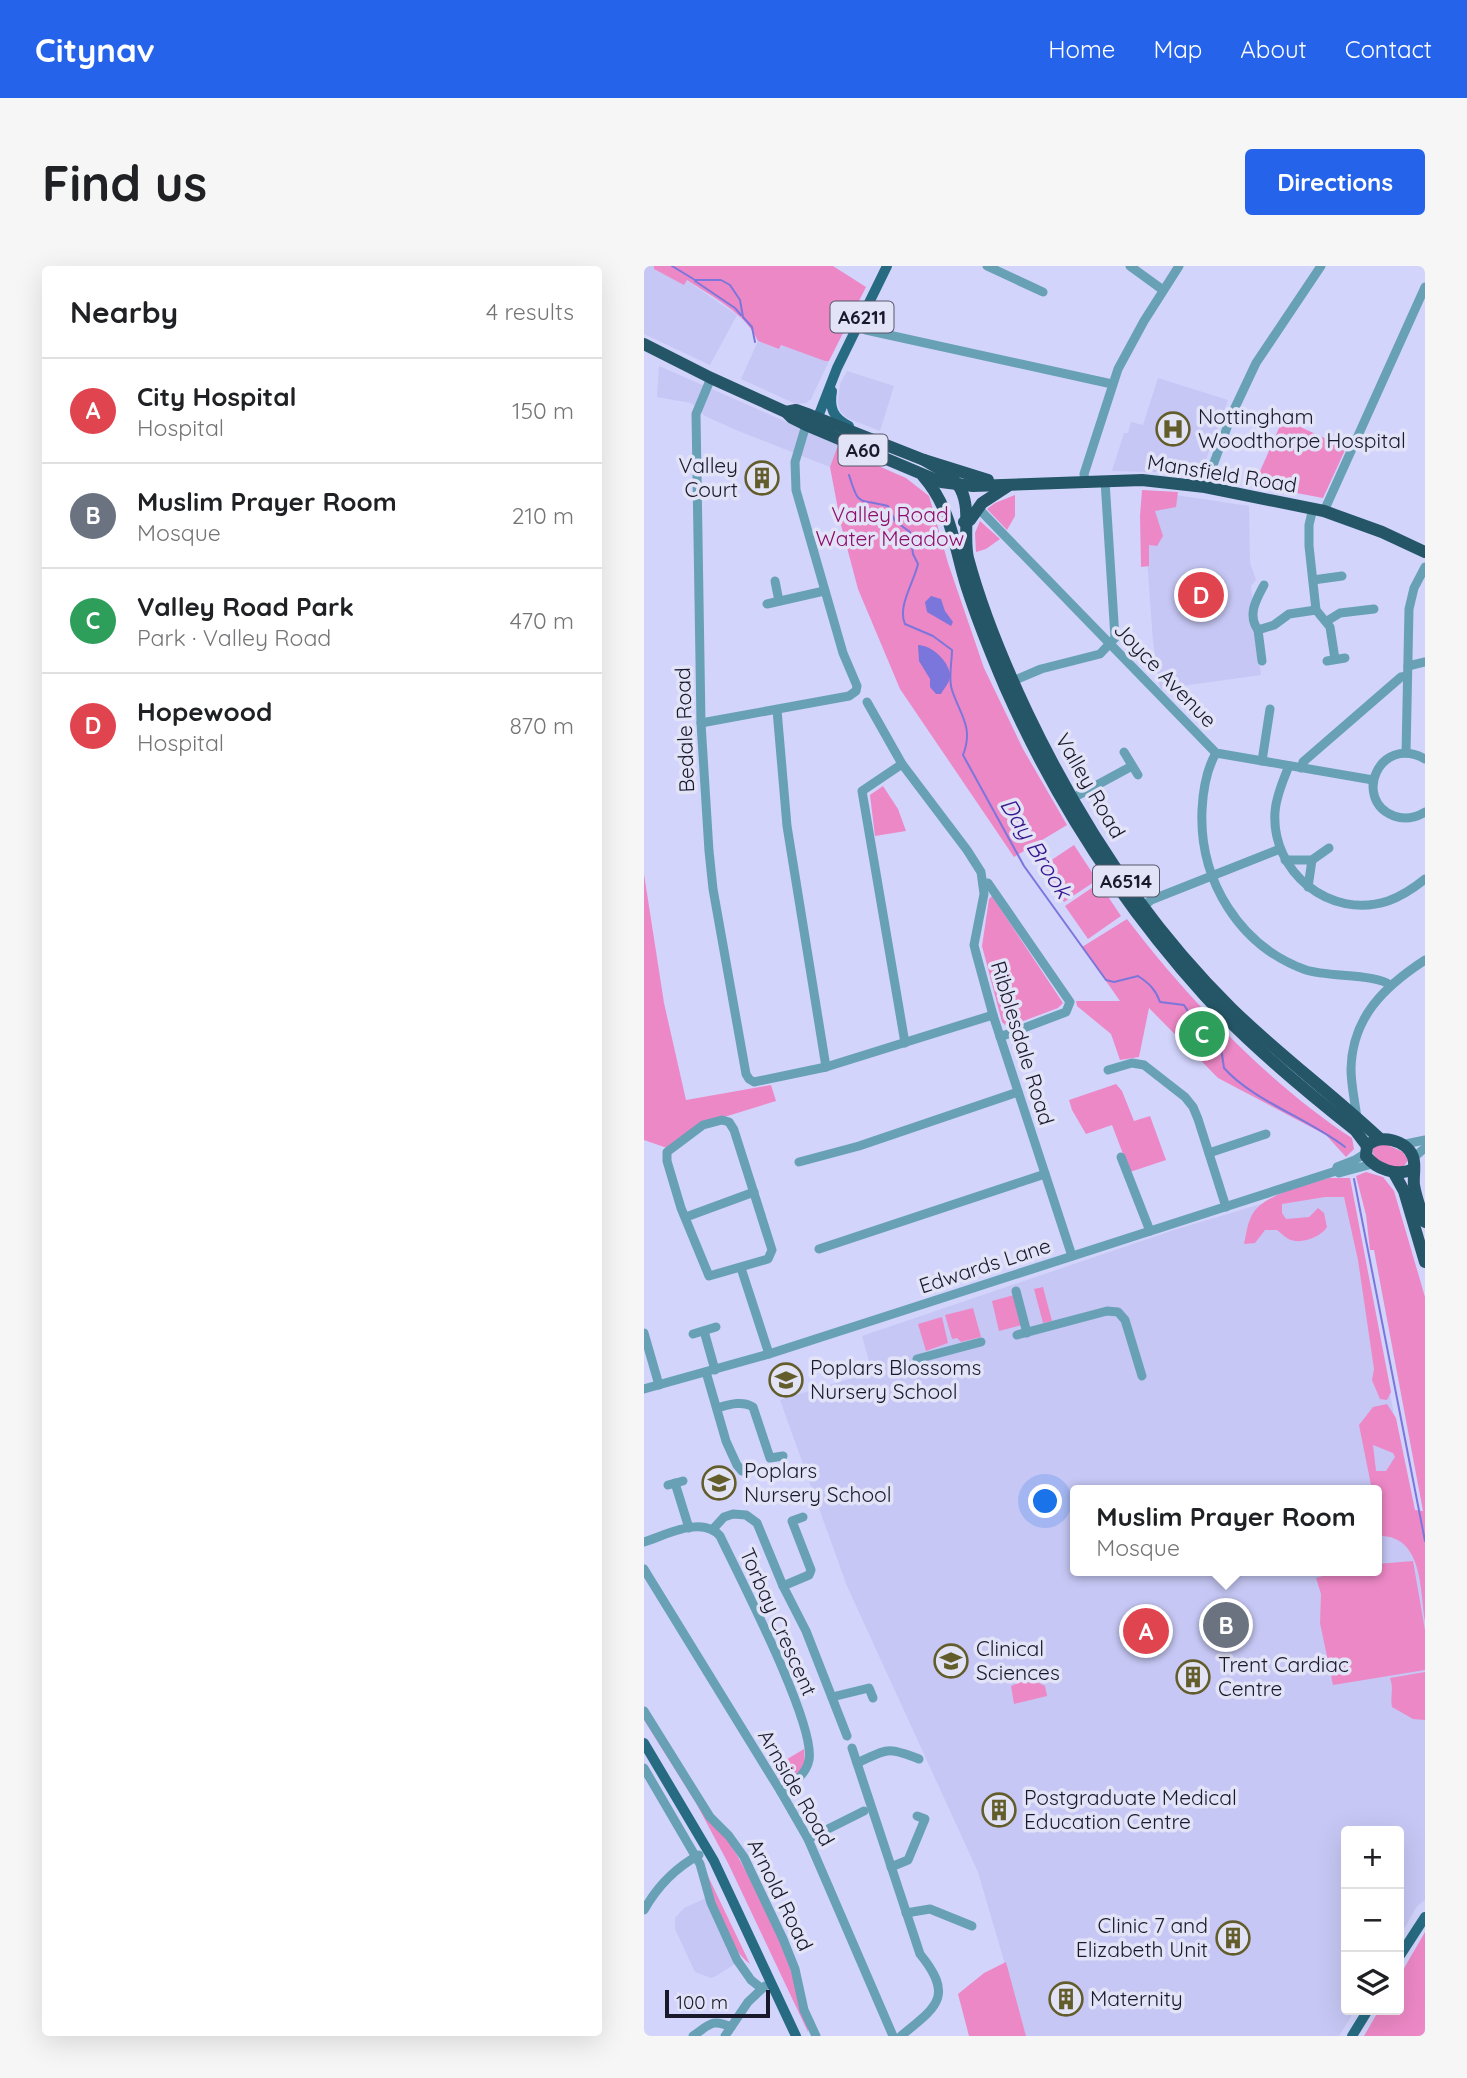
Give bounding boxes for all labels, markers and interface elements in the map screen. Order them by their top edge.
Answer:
text: Citynav [35,29,155,70]
text: Home [1048,34,1115,64]
text: Map [1153,34,1202,64]
text: About [1240,34,1307,64]
text: Contact [1345,34,1432,64]
button: Directions [1245,149,1425,215]
text: Find us [42,152,207,213]
text: Nearby [70,293,178,331]
text: 4 results [486,297,574,326]
road number: A6211 [830,302,893,332]
text: City Hospital [137,380,297,413]
text: A [86,396,100,425]
text: 150 m [512,396,574,425]
place label: Nottingham Woodthorpe Hospital [1198,403,1406,453]
hospital icon: Nottingham Woodthorpe Hospital [1154,410,1192,448]
text: Hospital [137,413,224,442]
road number: A60 [838,434,888,466]
street label: Mansfield Road [1145,448,1299,498]
place label: Valley Court [678,452,738,502]
building icon: Valley Court [743,459,781,497]
text: Muslim Prayer Room [137,485,397,518]
text: B [85,501,101,530]
text: 210 m [512,501,574,530]
park label: Valley Road Water Meadow [816,501,965,551]
text: Mosque [137,518,221,547]
pin: D [1178,569,1224,621]
text: Valley Road Park [137,590,354,623]
text: C [86,606,100,635]
text: 470 m [510,606,574,635]
street label: Joyce Avenue [1109,616,1223,733]
text: Park · Valley Road [137,623,331,652]
street label: Bedale Road [669,667,699,793]
text: Hopewood [137,695,272,728]
text: D [85,711,101,740]
text: 870 m [510,711,574,740]
text: Hospital [137,728,224,757]
street label: Valley Road [1050,728,1131,843]
water label: Day Brook [994,792,1080,905]
road number: A6514 [1093,866,1159,896]
street label: Ribblesdale Road [986,958,1060,1128]
pin: C [1179,1008,1225,1060]
street label: Edwards Lane [916,1232,1054,1299]
place label: Poplars Blossoms Nursery School [810,1354,981,1404]
school or university icon: Poplars Blossoms Nursery School [767,1361,805,1399]
place label: Poplars Nursery School [744,1457,892,1507]
school or university icon: Poplars Nursery School [700,1464,738,1502]
your location [1028,1484,1062,1518]
popup [1070,1485,1382,1576]
text: Muslim Prayer Room [1096,1500,1356,1533]
text: Mosque [1096,1533,1180,1562]
street label: Torbay Crescent [735,1544,823,1700]
pin: B [1203,1599,1249,1651]
pin: A [1123,1605,1169,1657]
place label: Clinical Sciences [976,1635,1060,1685]
school or university icon: Clinical Sciences [932,1642,970,1680]
place label: Trent Cardiac Centre [1218,1651,1349,1701]
building icon: Trent Cardiac Centre [1174,1658,1212,1696]
street label: Arnside Road [753,1724,841,1851]
place label: Postgraduate Medical Education Centre [1024,1784,1237,1834]
building icon: Postgraduate Medical Education Centre [980,1791,1018,1829]
map controls [1341,1826,1404,2015]
button: + [1341,1826,1404,1889]
street label: Arnold Road [743,1834,819,1955]
button: − [1341,1889,1404,1952]
place label: Clinic 7 and Elizabeth Unit [1076,1912,1208,1962]
building icon: Clinic 7 and Elizabeth Unit [1214,1919,1252,1957]
button: layers [1341,1952,1404,2015]
building icon: Maternity [1047,1980,1085,2018]
place label: Maternity [1090,1985,1183,2011]
scale bar [665,1987,770,2019]
text: 100 m [676,1990,728,2014]

